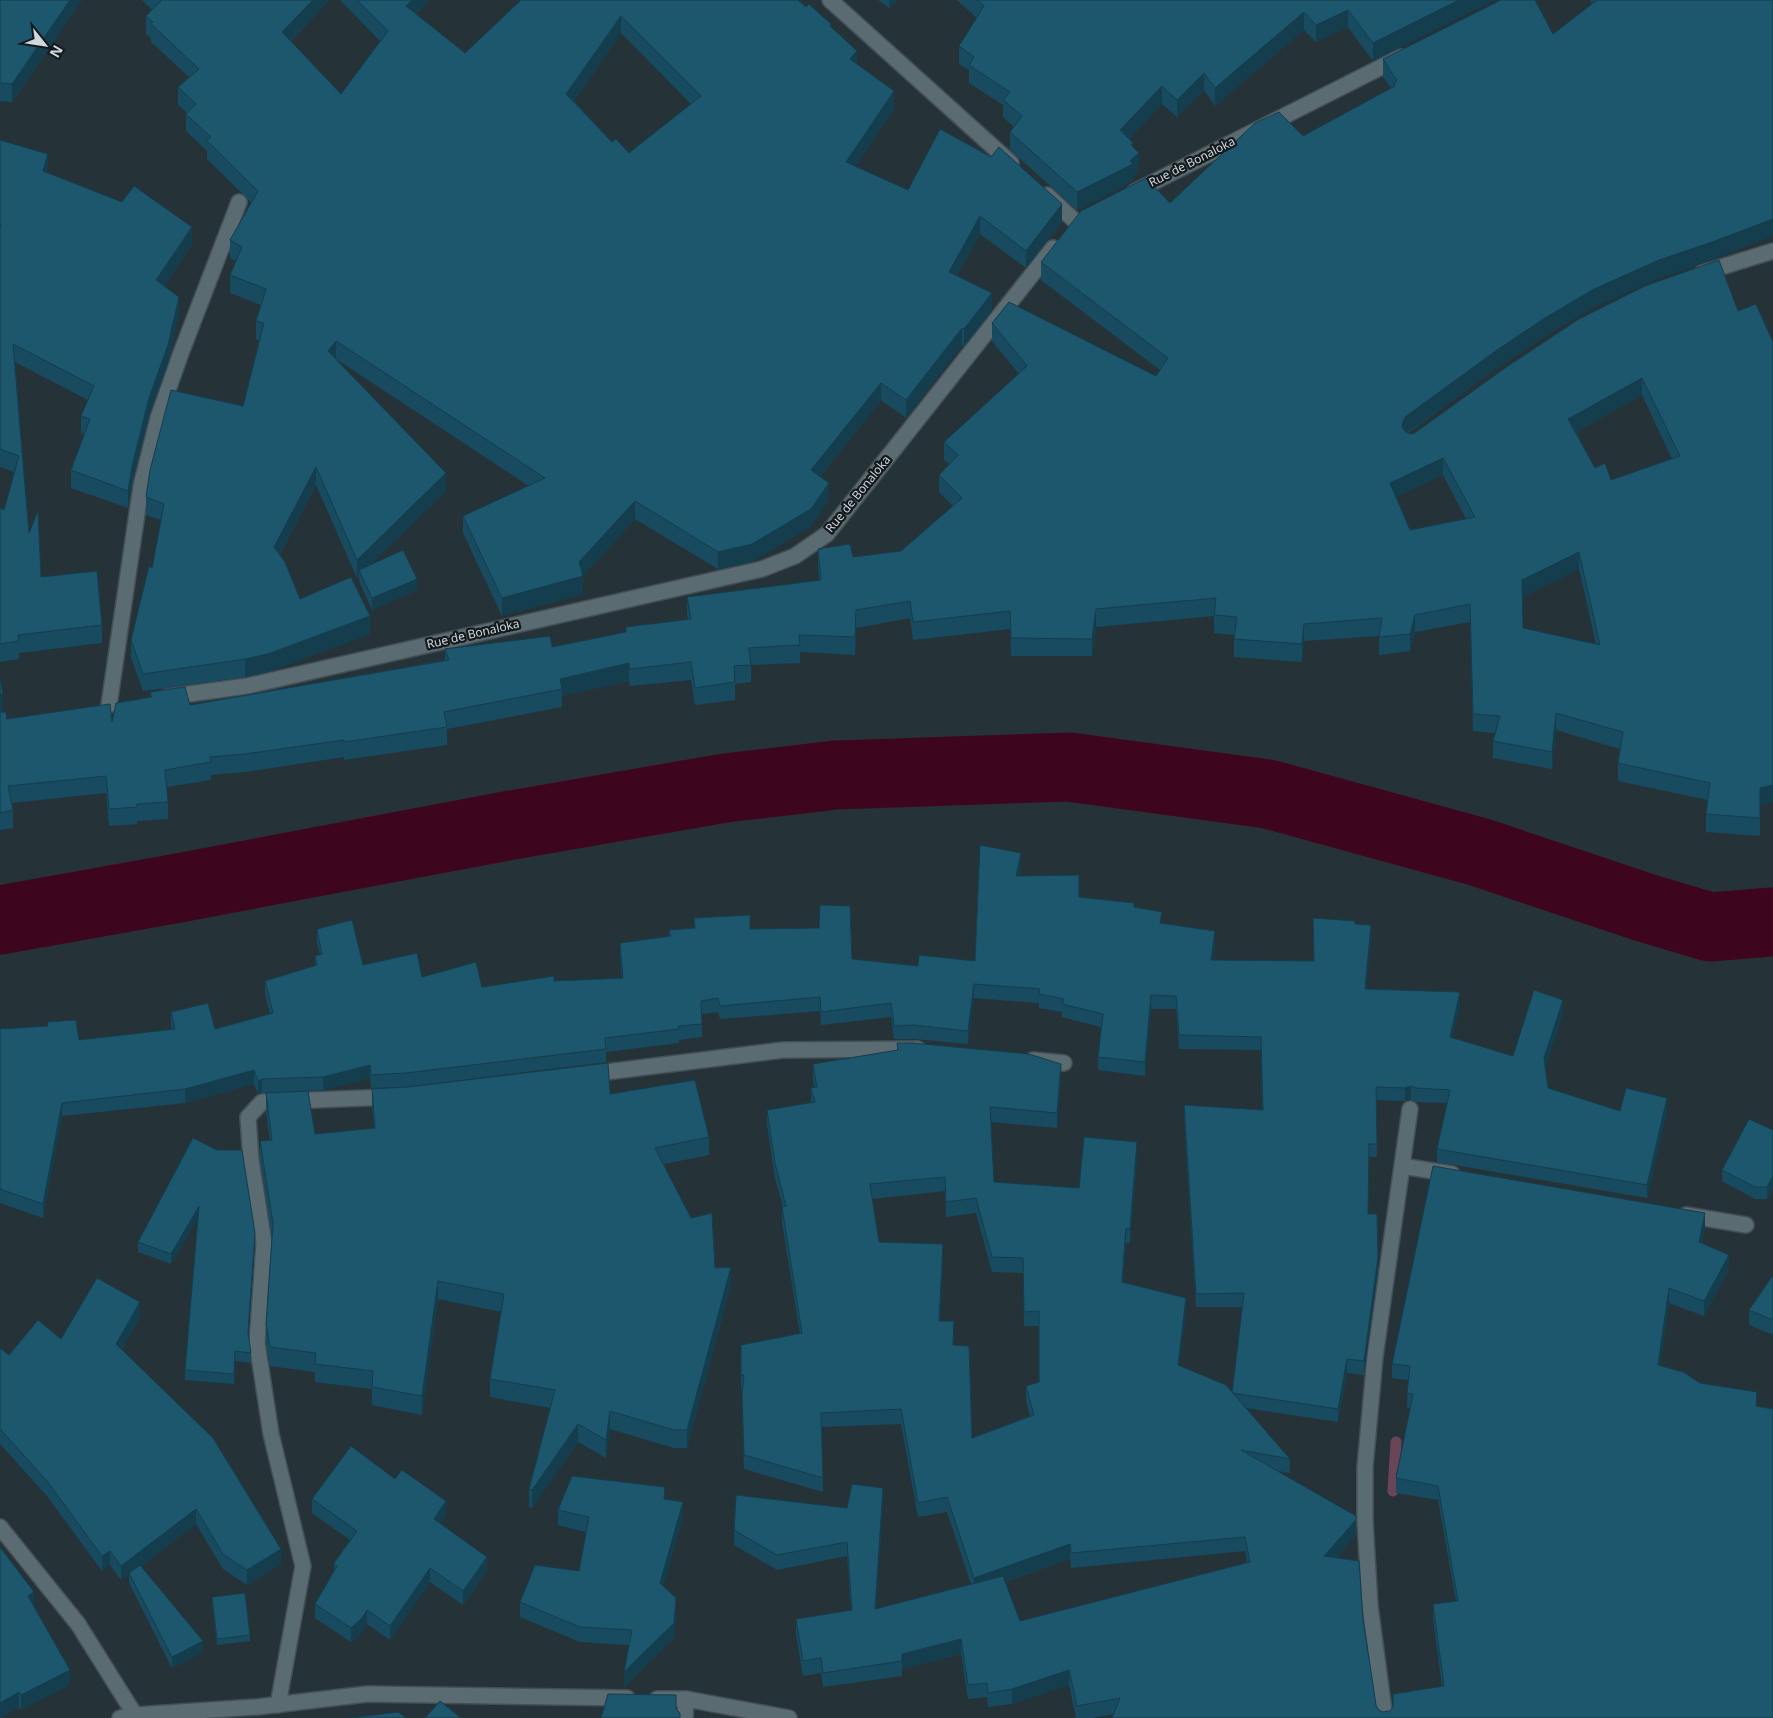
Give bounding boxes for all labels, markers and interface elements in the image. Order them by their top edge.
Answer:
north arrow [20,20,70,70]
text: N [46,42,68,61]
street label: Rue de Bonaloka [1146,132,1238,191]
street label: Rue de Bonaloka [821,452,894,536]
street label: Rue de Bonaloka [425,615,521,652]

